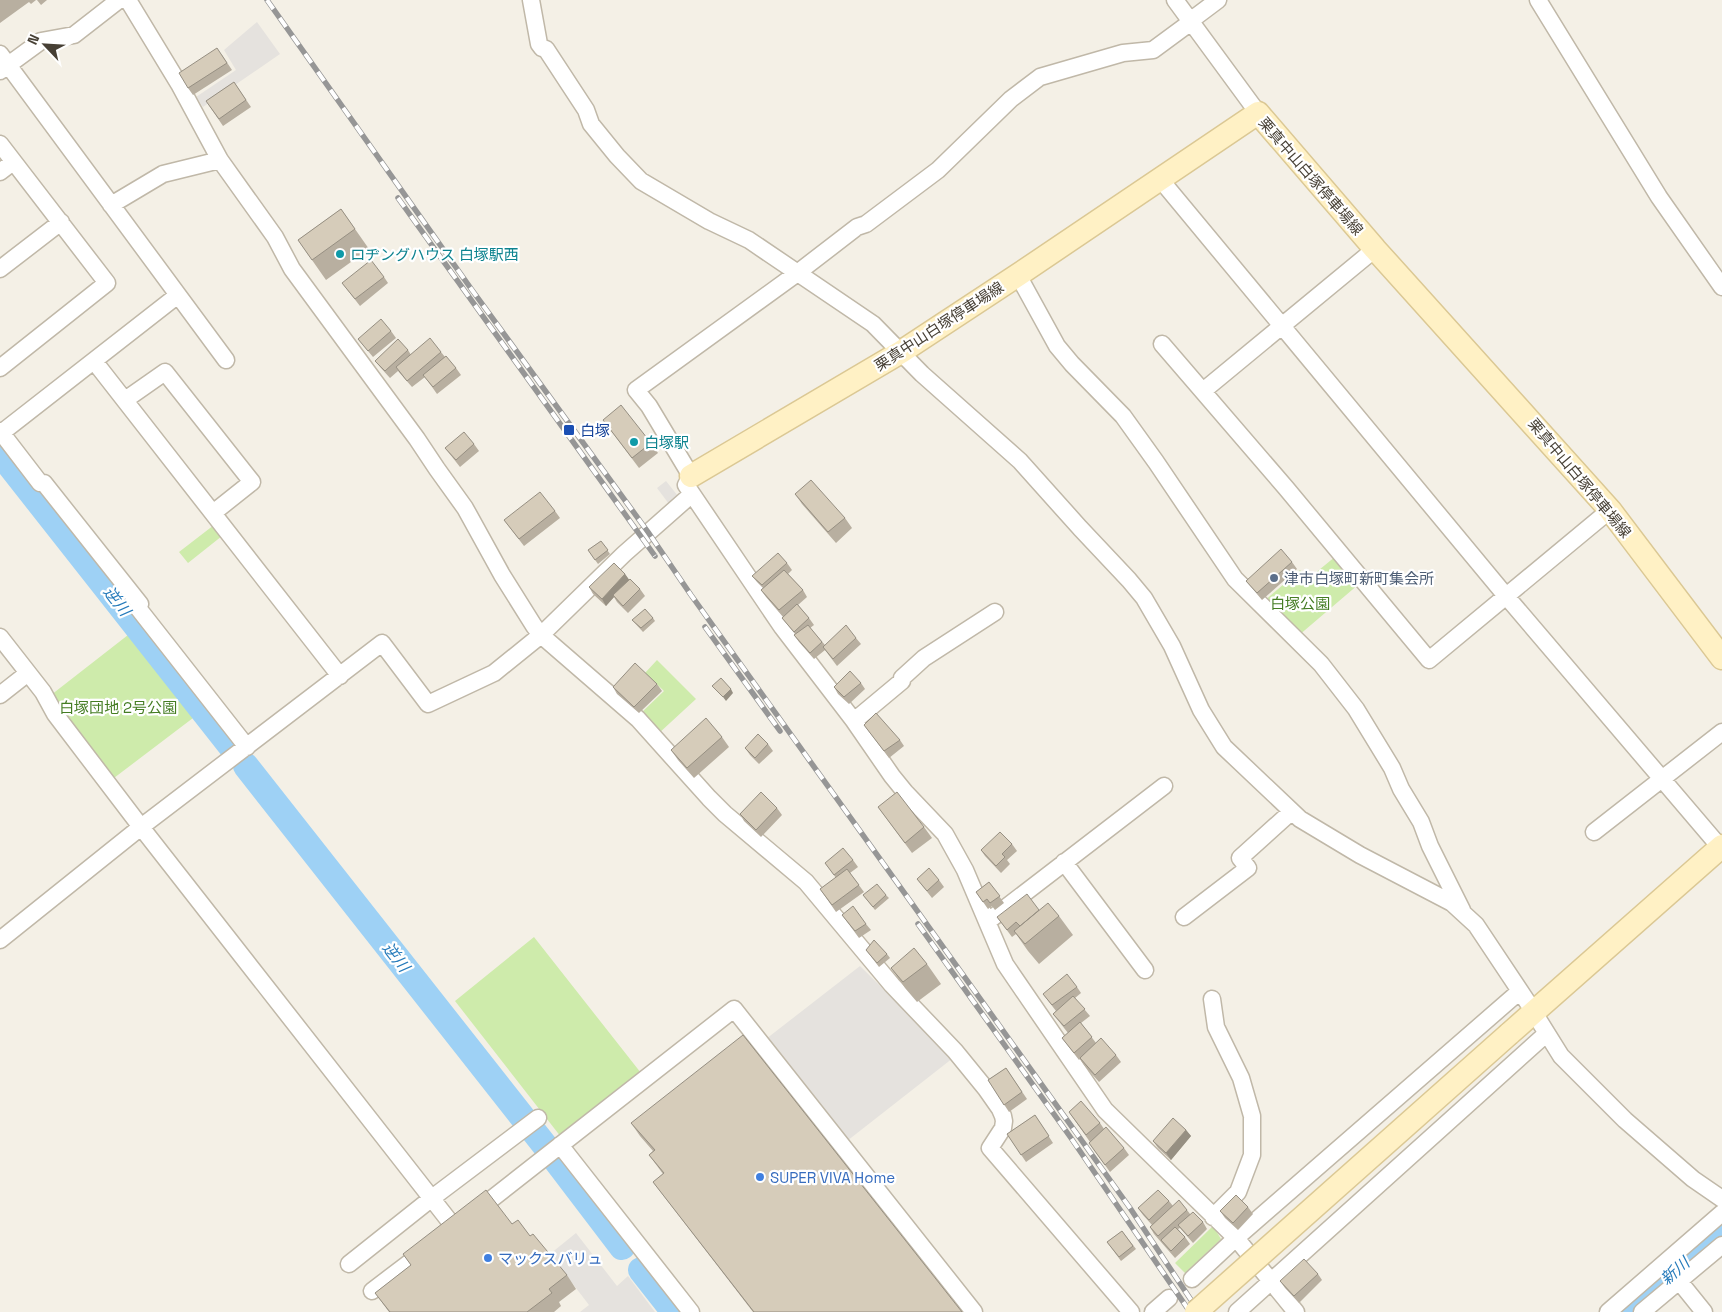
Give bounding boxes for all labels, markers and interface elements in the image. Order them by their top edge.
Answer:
north arrow [20,20,70,70]
text: N [23,31,43,48]
street label: 栗真中山白塚停車場線 [1255,113,1367,239]
place label: ロヂングハウス 白塚駅西 [350,245,519,264]
marker: ロヂングハウス 白塚駅西 [334,248,346,260]
street label: 栗真中山白塚停車場線 [871,277,1007,375]
street label: 栗真中山白塚停車場線 [1525,414,1635,542]
place label: 白塚 [580,421,610,440]
marker: 白塚 [562,423,576,437]
place label: 白塚駅 [644,433,689,452]
marker: 白塚駅 [628,436,640,448]
place label: 津市白塚町新町集会所 [1284,569,1434,588]
marker: 津市白塚町新町集会所 [1268,572,1280,584]
water label: 逆川 [99,582,136,622]
park label: 白塚公園 [1270,594,1330,613]
park label: 白塚団地 2号公園 [59,698,177,717]
water label: 逆川 [378,938,415,978]
place label: SUPER VIVA Home [770,1168,895,1187]
marker: SUPER VIVA Home [754,1171,766,1183]
place label: マックスバリュ [498,1249,603,1268]
water label: 新川 [1656,1251,1695,1289]
marker: マックスバリュ [482,1252,494,1264]

